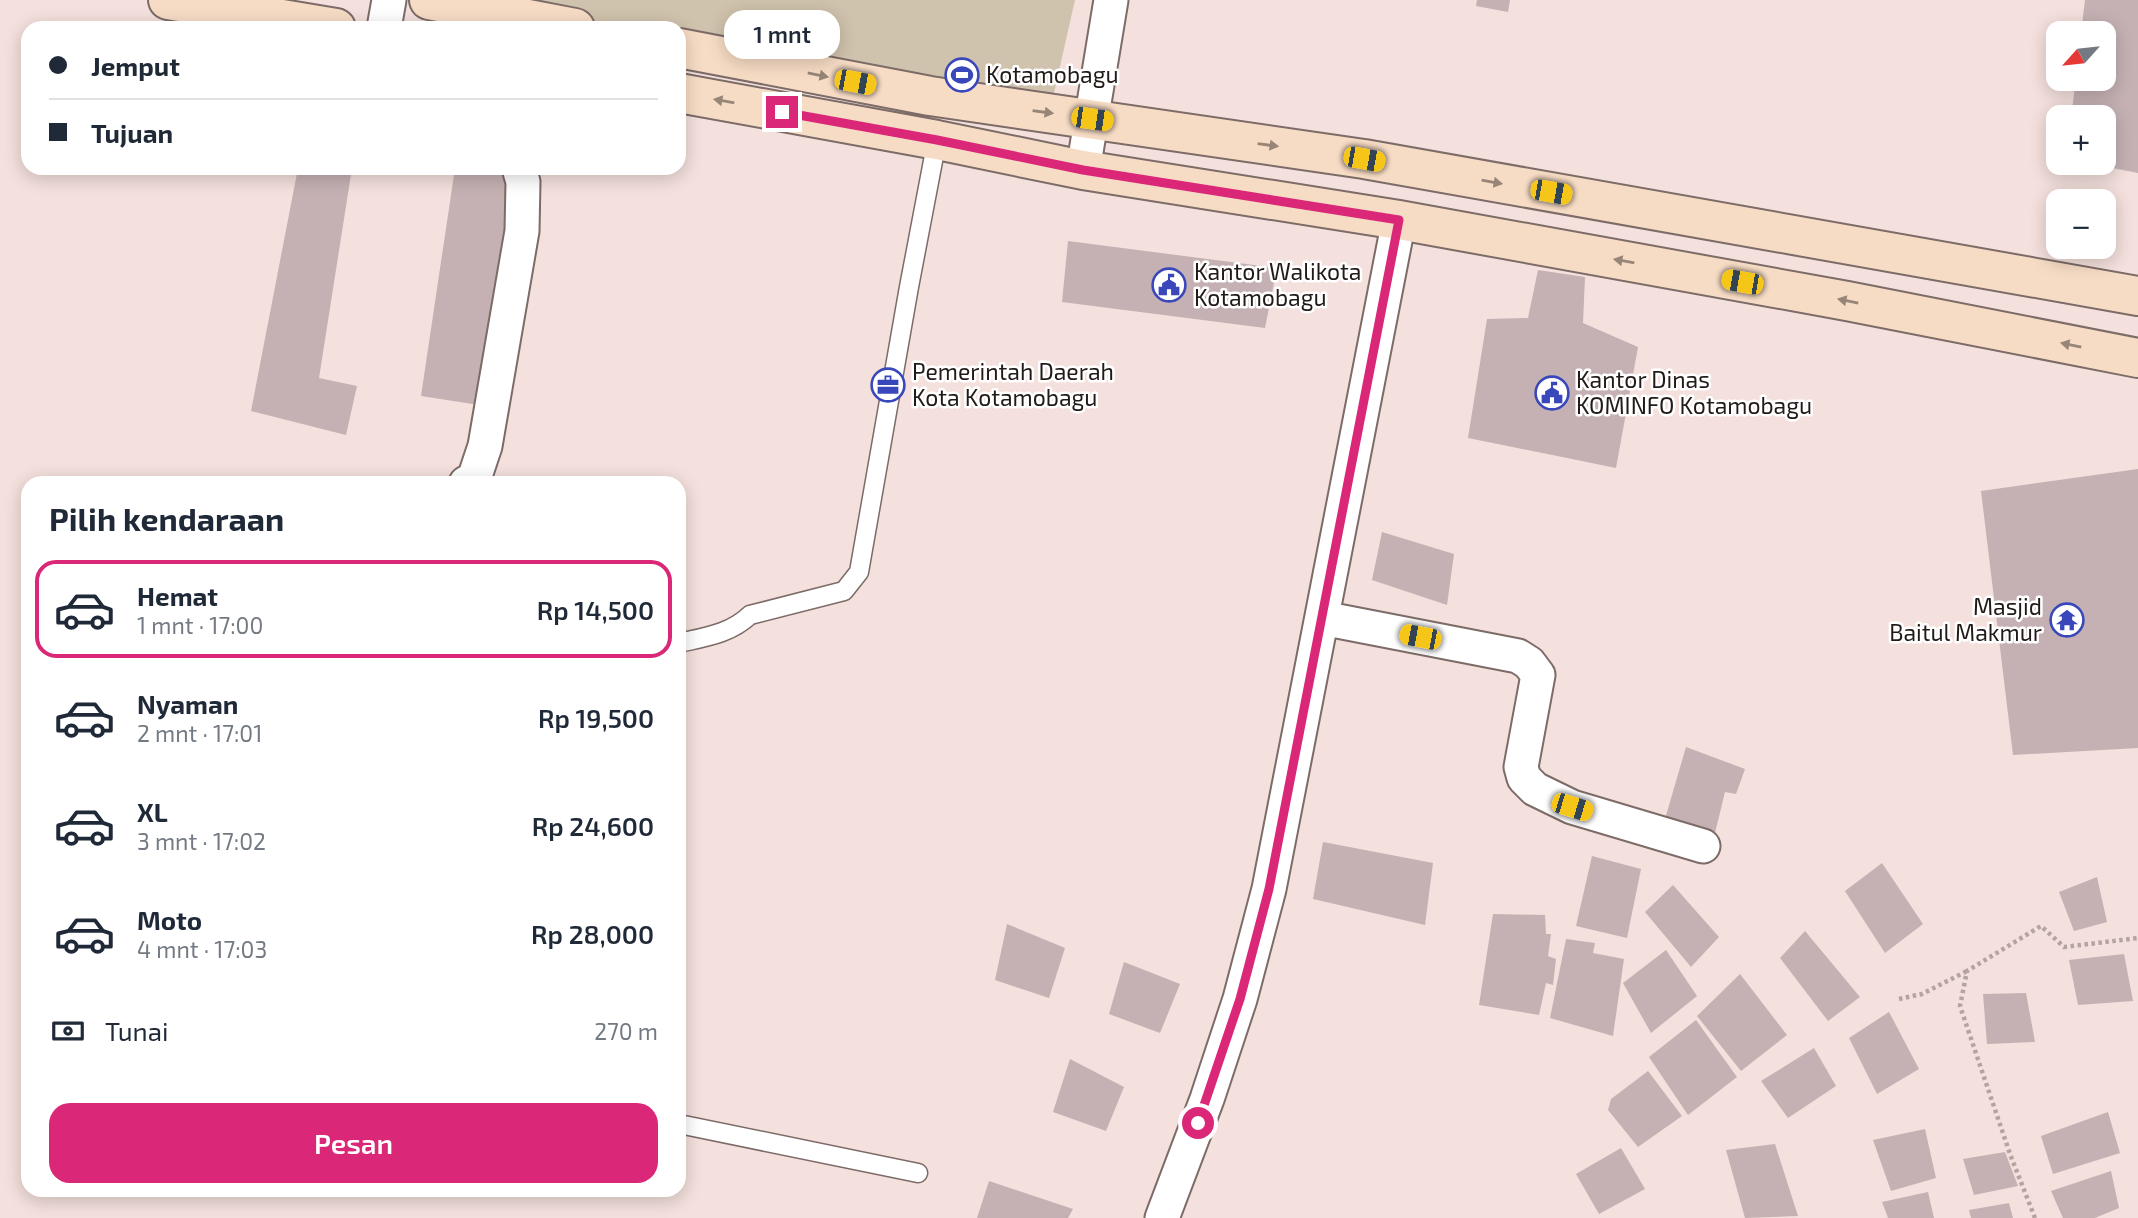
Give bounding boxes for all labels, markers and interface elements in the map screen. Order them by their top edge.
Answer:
callout: 1 mnt [724,10,840,60]
text: 1 mnt [753,20,811,48]
north arrow [2046,21,2116,91]
map controls [2046,21,2116,259]
text: Jemput [91,50,180,81]
sports icon: Kotamobagu [943,56,981,94]
place label: Kotamobagu [986,60,1119,88]
car [833,68,878,96]
one-way arrow [807,70,829,81]
one-way arrow [713,95,735,106]
route end [766,96,798,128]
button: + [2046,105,2116,175]
car [1070,106,1115,132]
one-way arrow [1032,107,1054,118]
text: Tujuan [91,117,173,148]
one-way arrow [1257,140,1279,151]
car [1342,145,1387,173]
one-way arrow [1481,176,1503,187]
car [1529,178,1574,206]
button: − [2046,189,2116,259]
one-way arrow [1613,255,1635,266]
place label: Kantor Walikota Kotamobagu [1194,257,1361,311]
public building icon: Kantor Walikota Kotamobagu [1150,266,1188,304]
car [1720,268,1765,296]
one-way arrow [1837,296,1859,307]
one-way arrow [2060,339,2082,350]
place label: Pemerintah Daerah Kota Kotamobagu [912,357,1114,411]
place label: Kantor Dinas KOMINFO Kotamobagu [1576,365,1812,419]
office icon: Pemerintah Daerah Kota Kotamobagu [869,366,907,404]
public building icon: Kantor Dinas KOMINFO Kotamobagu [1533,374,1571,412]
text: Pilih kendaraan [49,499,284,537]
icon: car [53,578,116,641]
text: Hemat [137,580,218,611]
place label: Masjid Baitul Makmur [1889,592,2042,646]
text: Rp 14,500 [537,594,654,625]
temple icon: Masjid Baitul Makmur [2048,601,2086,639]
text: 1 mnt · 17:00 [137,611,263,639]
car [1398,623,1443,651]
icon: car [53,686,116,749]
text: Nyaman [137,688,238,719]
text: Rp 19,500 [538,702,654,733]
text: 2 mnt · 17:01 [137,719,262,747]
car [1549,791,1596,823]
icon: car [53,794,116,857]
text: XL [137,796,168,827]
text: Rp 24,600 [532,810,654,841]
text: 3 mnt · 17:02 [137,827,266,855]
icon: car [53,902,116,965]
text: Moto [137,904,202,935]
text: Rp 28,000 [531,918,654,949]
text: 4 mnt · 17:03 [137,935,267,963]
icon: cash [49,1012,87,1050]
text: Tunai [105,1015,168,1046]
text: 270 m [594,1017,658,1045]
button: Pesan [49,1103,658,1183]
route start [1182,1107,1214,1139]

